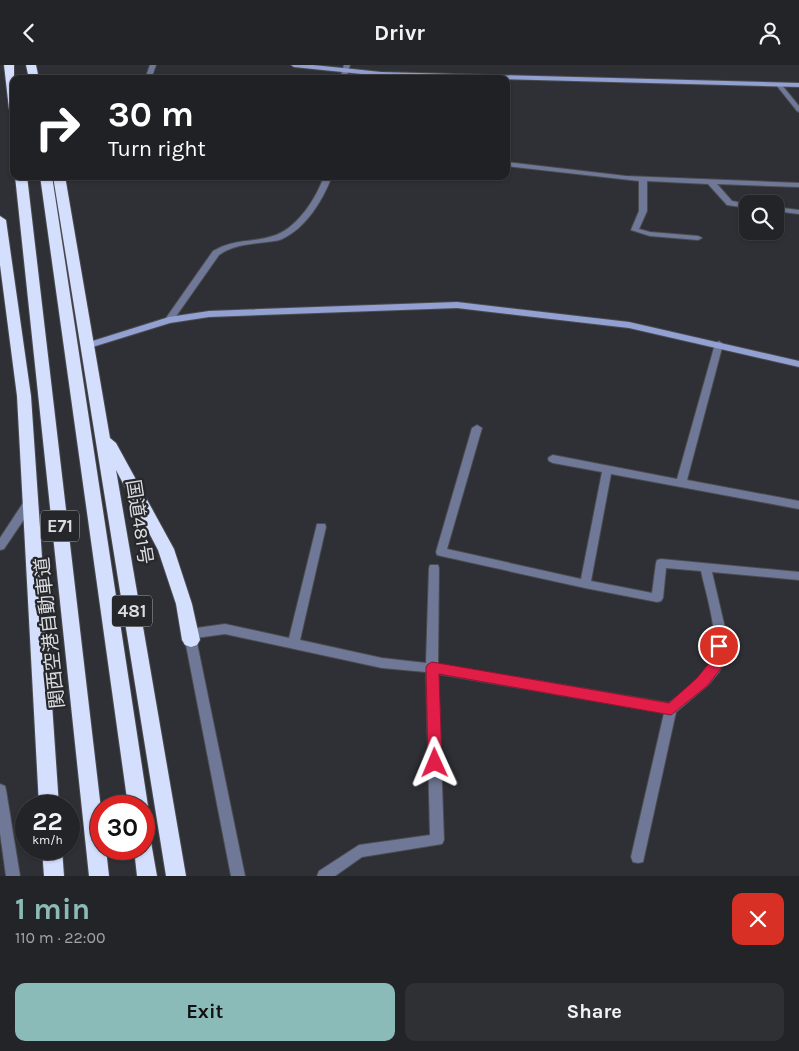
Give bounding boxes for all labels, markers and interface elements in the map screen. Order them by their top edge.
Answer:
icon: back [15,19,43,47]
icon: person [756,19,784,47]
text: Drivr [374,20,425,46]
text: 30 m [108,94,194,135]
icon: right [25,95,90,160]
text: Turn right [108,136,206,162]
map controls [739,195,784,240]
button: search [739,195,784,240]
street label: 国道481号 [121,478,157,566]
road number: E71 [41,511,79,541]
street label: 関西空港自動車道 [31,556,69,710]
road number: 481 [112,595,152,627]
pin [698,625,740,667]
icon: arrive [705,632,733,660]
position arrow [408,736,460,788]
speed limit sign: 30 [90,795,155,860]
text: 22 [32,807,63,836]
text: km/h [32,833,63,847]
text: 1 min [15,891,90,927]
button: close [732,893,784,945]
text: 110 m · 22:00 [15,928,106,947]
button: Exit [15,983,395,1041]
button: Share [405,983,784,1041]

